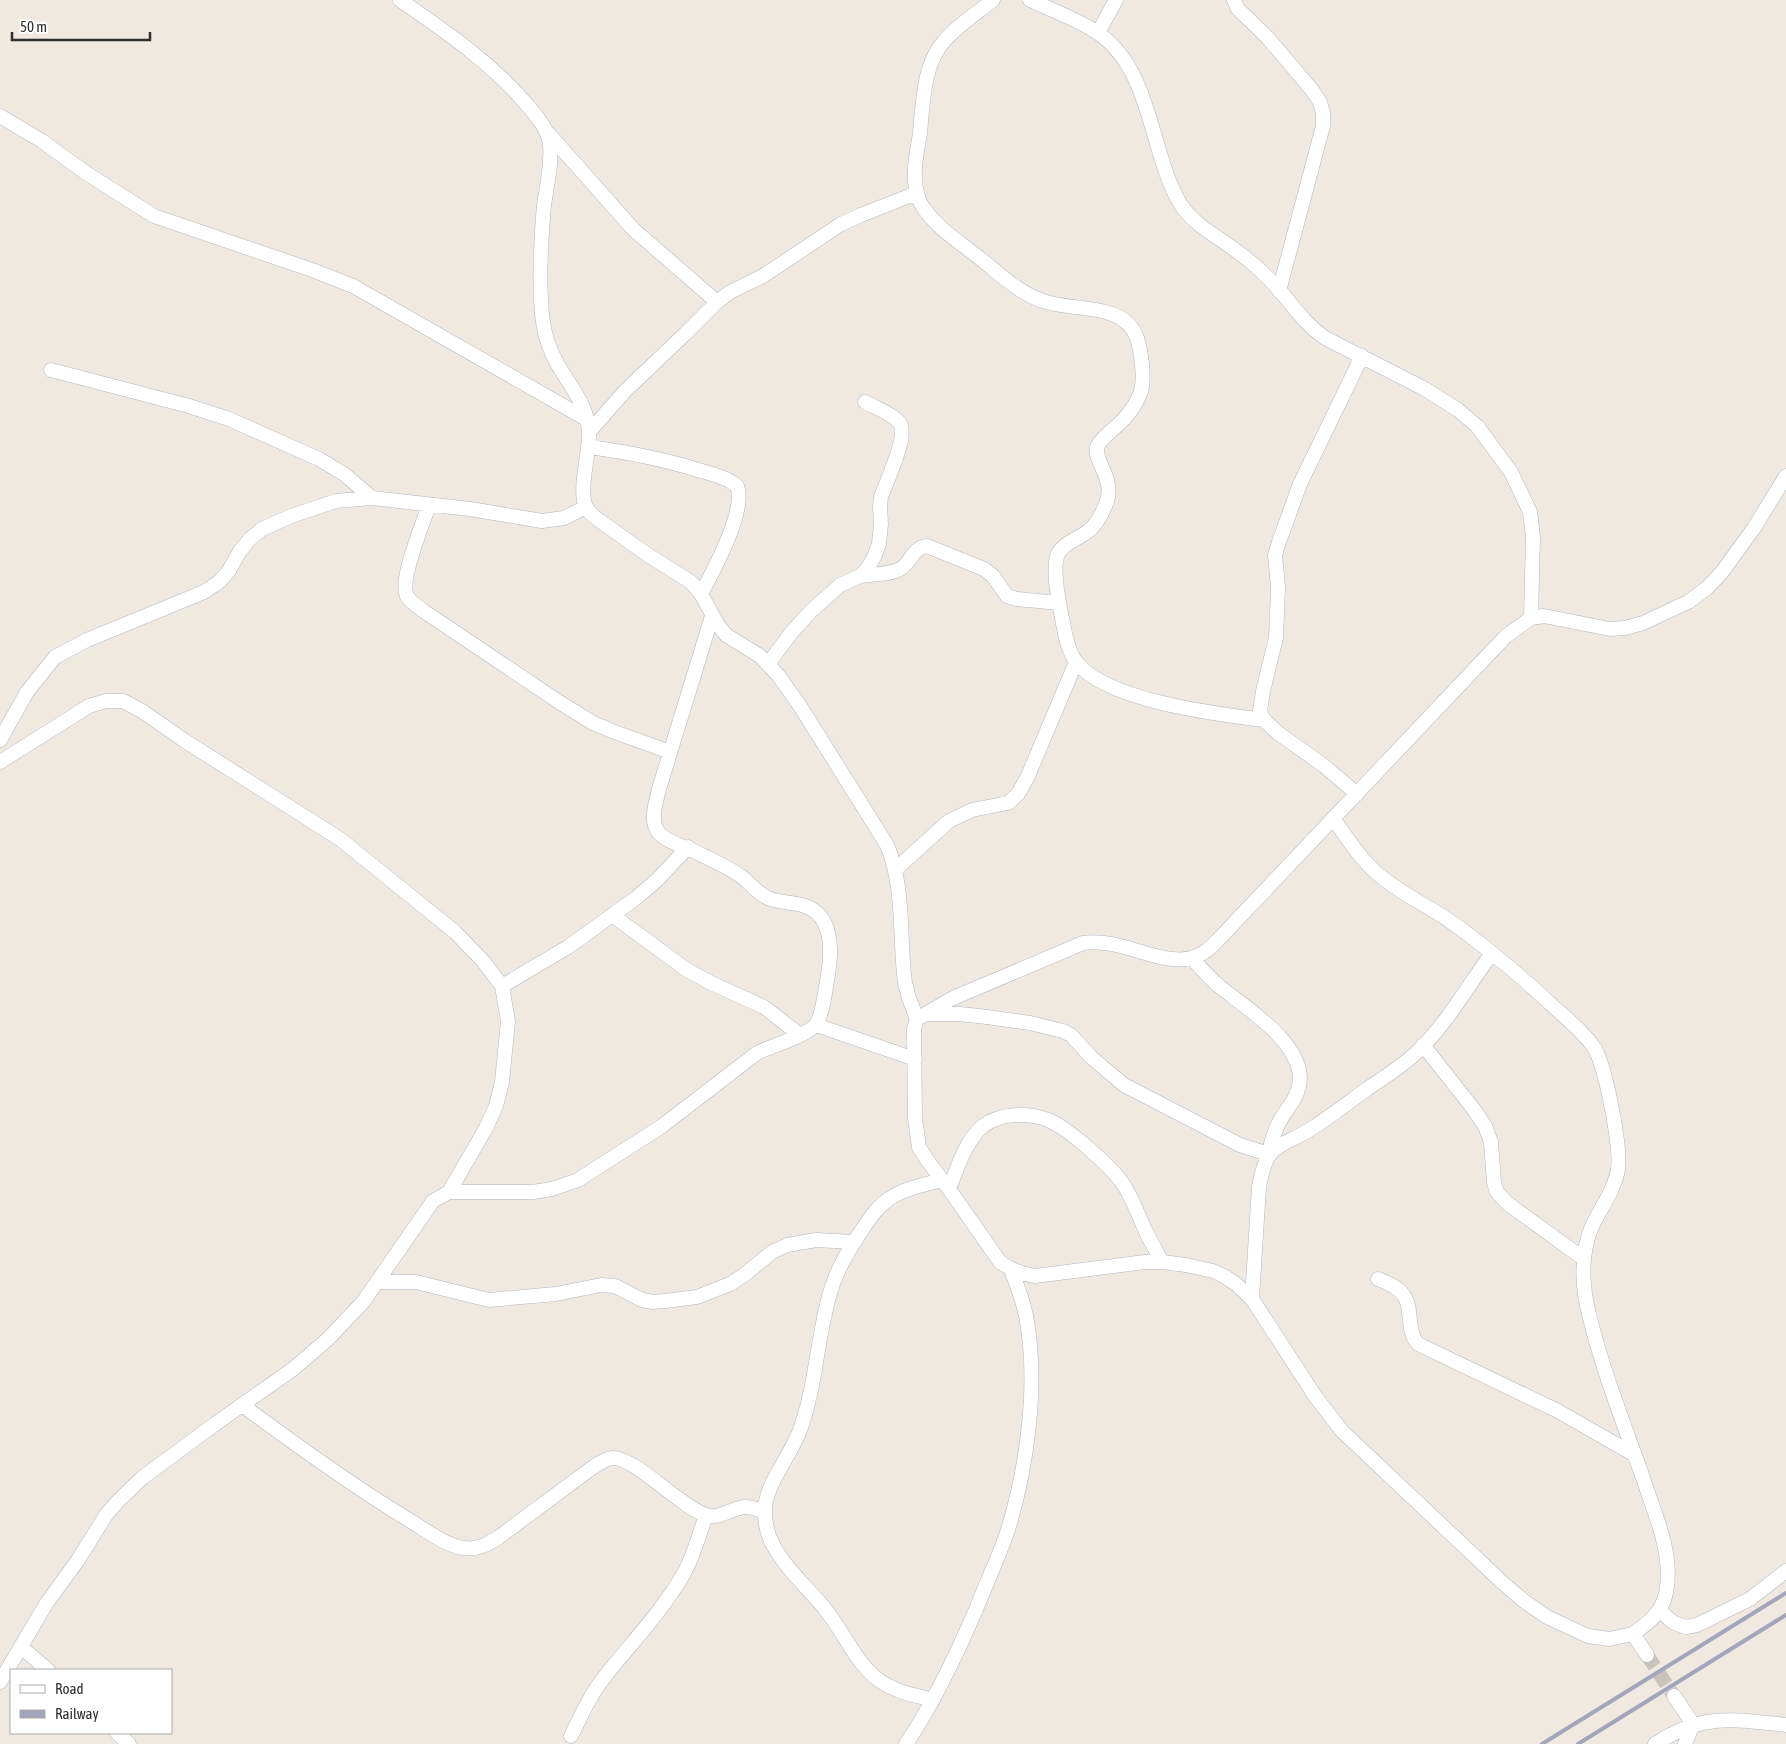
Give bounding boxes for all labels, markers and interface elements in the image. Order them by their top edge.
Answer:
scale bar [12,10,150,42]
text: 50 m [20,18,47,35]
legend [10,1669,172,1734]
text: Road [55,1680,84,1697]
text: Railway [55,1705,99,1722]

